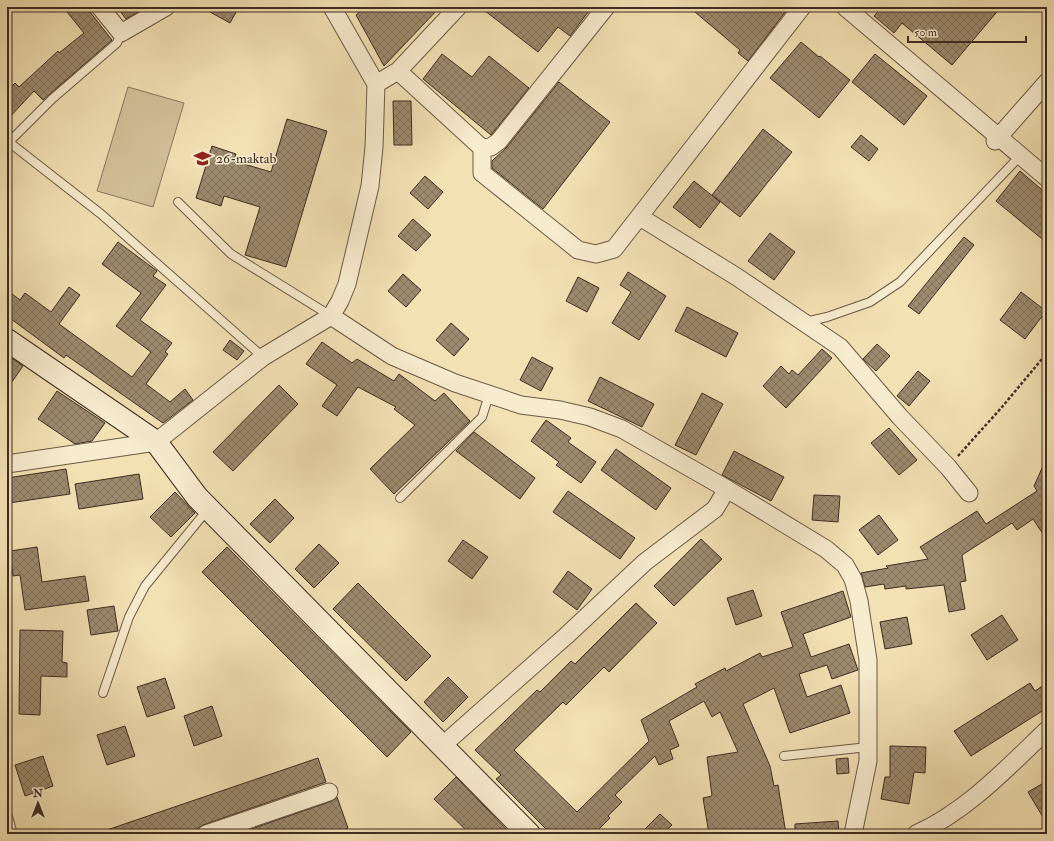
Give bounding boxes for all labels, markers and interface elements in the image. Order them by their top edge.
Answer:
scale bar [908,18,1026,44]
text: 50 m [914,25,938,40]
school or university icon: 26-maktab [193,148,213,168]
place label: 26-maktab [216,150,277,167]
north arrow [18,783,58,823]
text: N [32,787,44,800]

